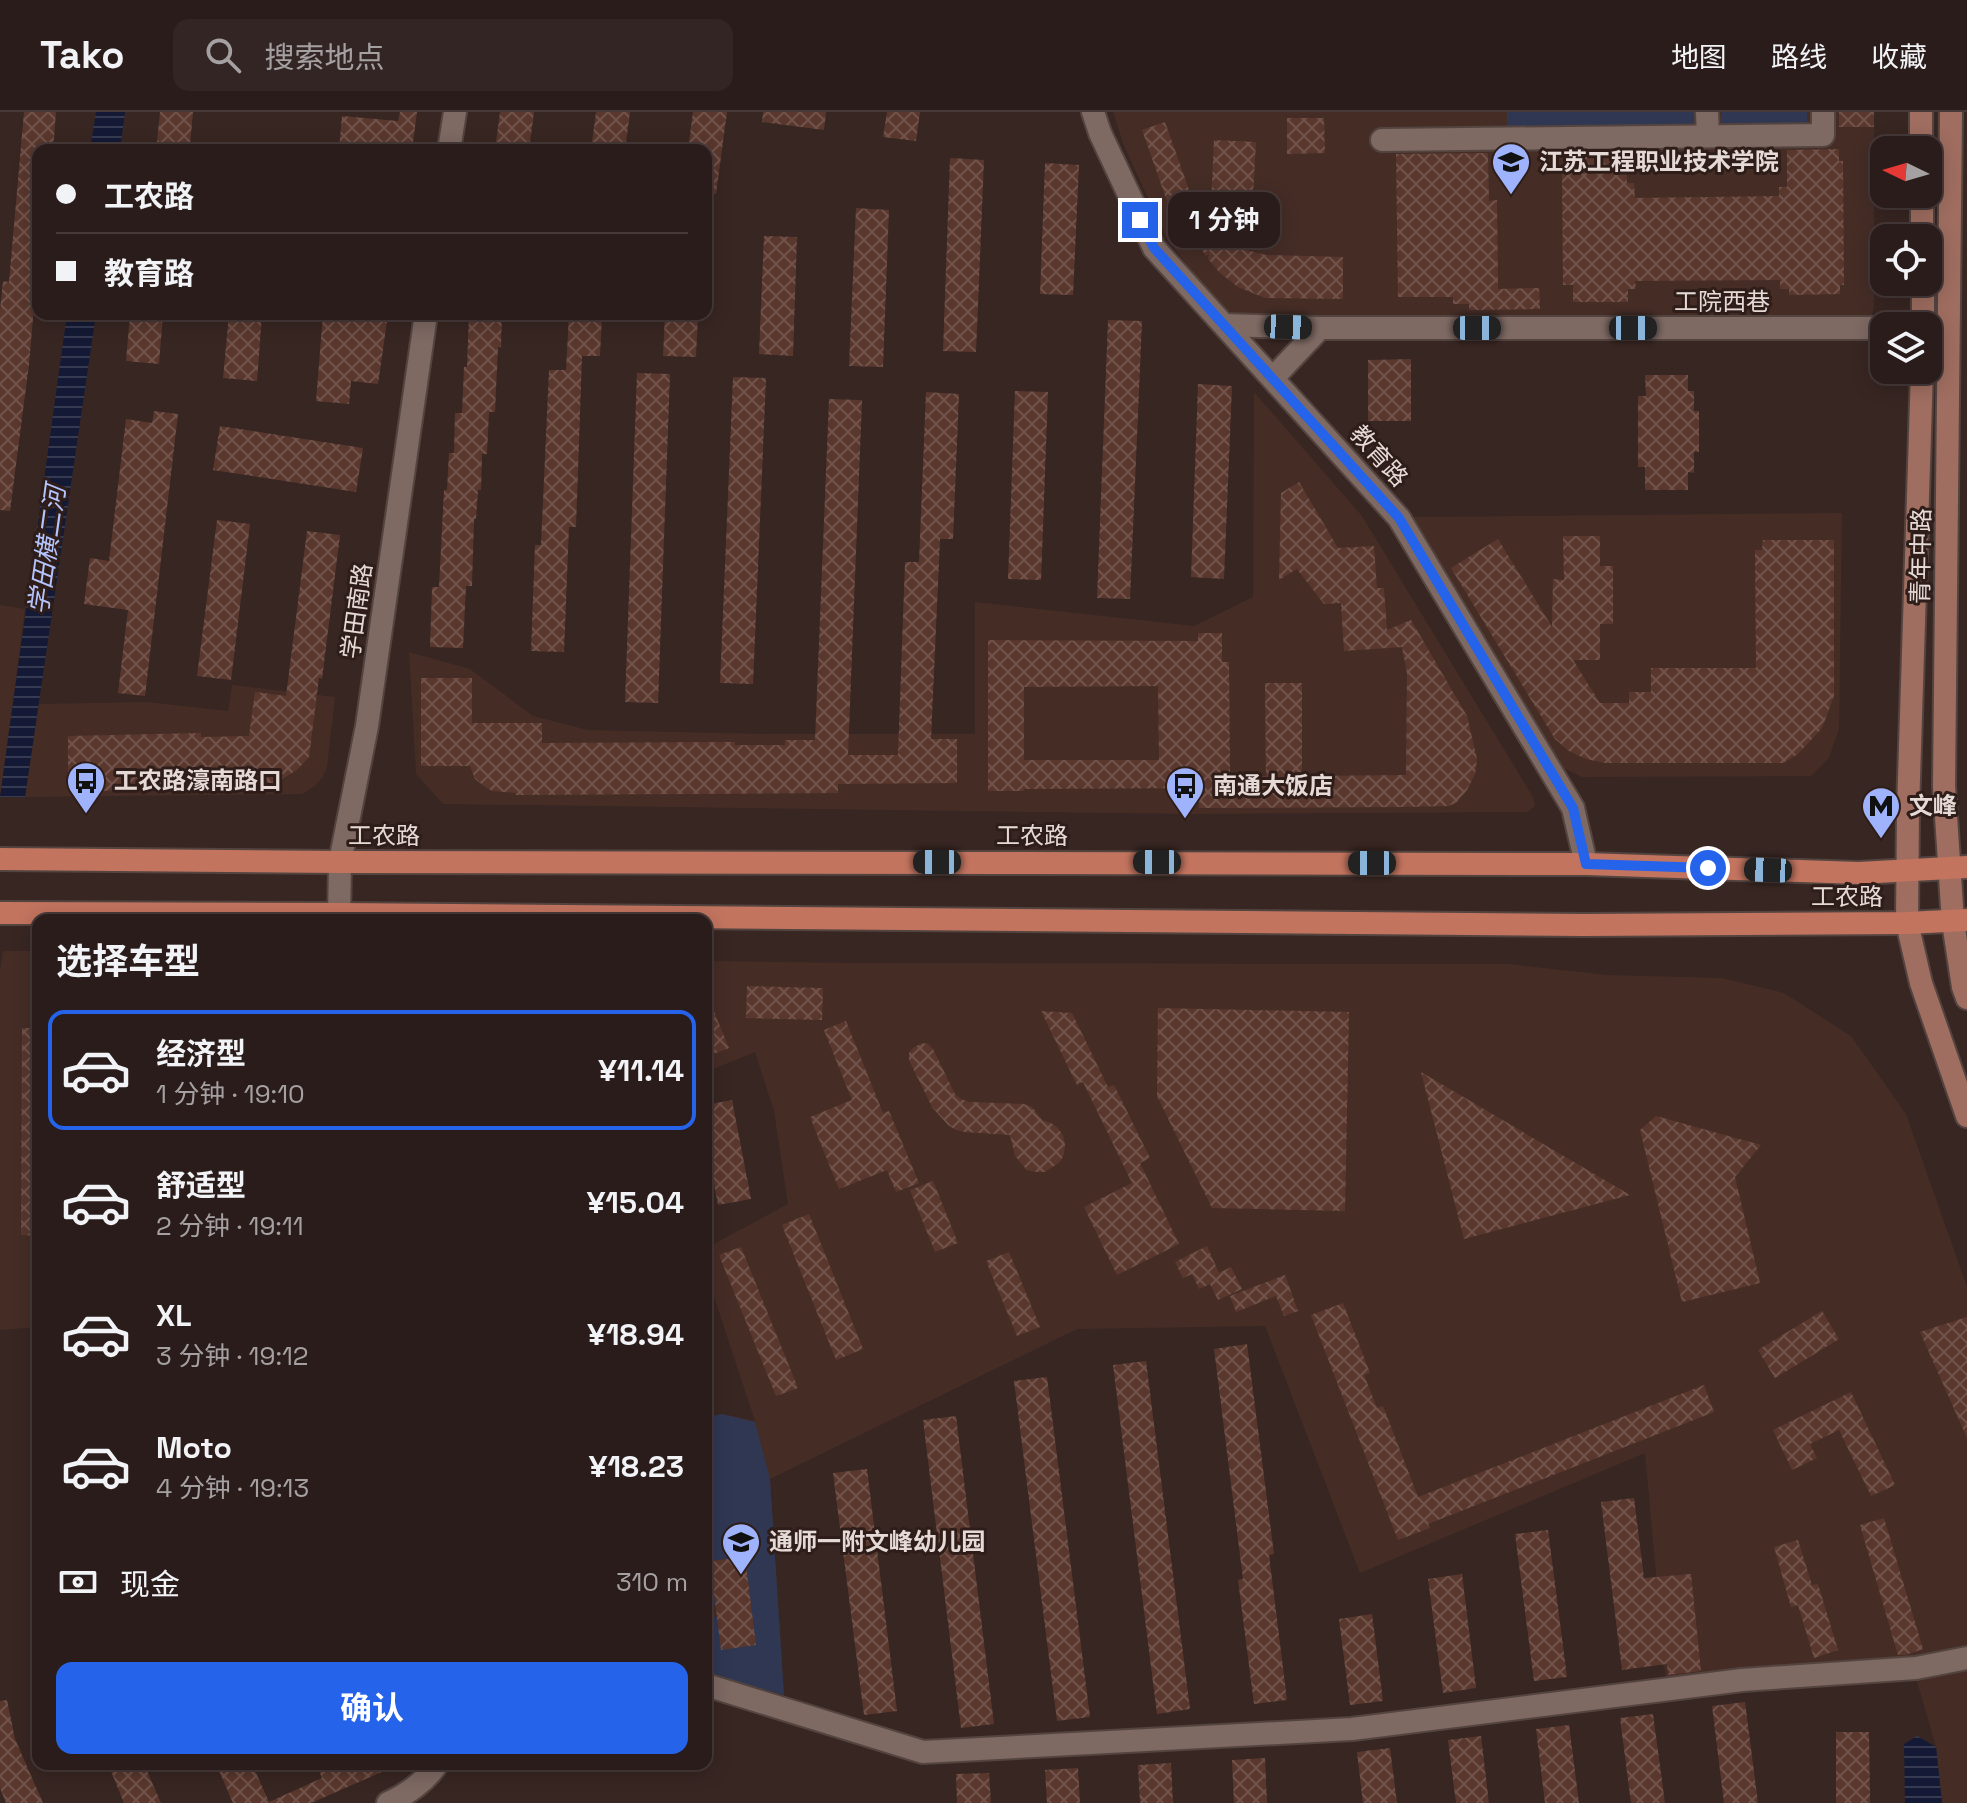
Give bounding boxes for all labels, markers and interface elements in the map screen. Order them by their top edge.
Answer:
search box [173,19,733,91]
text: Tako [40,31,125,79]
icon: search [201,33,245,77]
text: 搜索地点 [265,38,385,77]
text: 地图 [1671,39,1727,75]
text: 路线 [1771,39,1827,75]
text: 收藏 [1871,39,1927,75]
north arrow [1870,136,1942,208]
map controls [1870,136,1942,384]
school or university icon: 江苏工程职业技术学院 [1490,141,1532,196]
place label: 江苏工程职业技术学院 [1539,146,1779,177]
text: 工农路 [104,177,194,216]
callout: 1 分钟 [1168,192,1280,248]
route end [1122,202,1158,238]
text: 1 分钟 [1189,203,1259,237]
button: locate [1870,224,1942,296]
text: 教育路 [104,254,194,293]
street label: 工院西巷 [1674,286,1770,317]
button: layers [1870,312,1942,384]
car [1264,314,1312,340]
car [1453,316,1501,340]
car [1609,316,1657,340]
street label: 教育路 [1344,419,1415,493]
water label: 学田横二河 [21,478,74,617]
street label: 青年中路 [1904,508,1937,604]
street label: 学田南路 [334,561,379,661]
bus stop icon: 工农路濠南路口 [65,760,107,815]
place label: 工农路濠南路口 [114,765,282,796]
bus stop icon: 南通大饭店 [1164,765,1206,820]
place label: 南通大饭店 [1213,770,1333,801]
metro station icon: 文峰 [1860,785,1902,840]
place label: 文峰 [1909,790,1957,821]
street label: 工农路 [348,820,420,851]
street label: 工农路 [996,820,1068,851]
car [913,850,961,874]
car [1133,850,1181,874]
route start [1690,850,1726,886]
car [1348,851,1396,875]
car [1744,857,1792,883]
street label: 工农路 [1811,881,1883,912]
text: 选择车型 [56,939,200,985]
icon: car [60,1034,132,1106]
text: 经济型 [156,1034,246,1073]
text: ¥11.14 [598,1051,684,1090]
text: 1 分钟 · 19:10 [156,1077,305,1111]
icon: car [60,1166,132,1238]
text: 舒适型 [156,1166,246,1205]
text: ¥15.04 [587,1183,684,1222]
text: 2 分钟 · 19:11 [156,1209,304,1243]
text: XL [156,1296,192,1335]
icon: car [60,1298,132,1370]
text: ¥18.94 [587,1315,684,1354]
text: 3 分钟 · 19:12 [156,1339,309,1373]
text: Moto [156,1428,232,1467]
icon: car [60,1430,132,1502]
text: ¥18.23 [589,1447,684,1486]
text: 4 分钟 · 19:13 [156,1471,309,1505]
school or university icon: 通师一附文峰幼儿园 [720,1521,762,1576]
place label: 通师一附文峰幼儿园 [769,1526,985,1557]
icon: cash [56,1560,100,1604]
text: 现金 [120,1565,180,1604]
text: 310 m [616,1565,688,1599]
button: 确认 [56,1662,688,1754]

